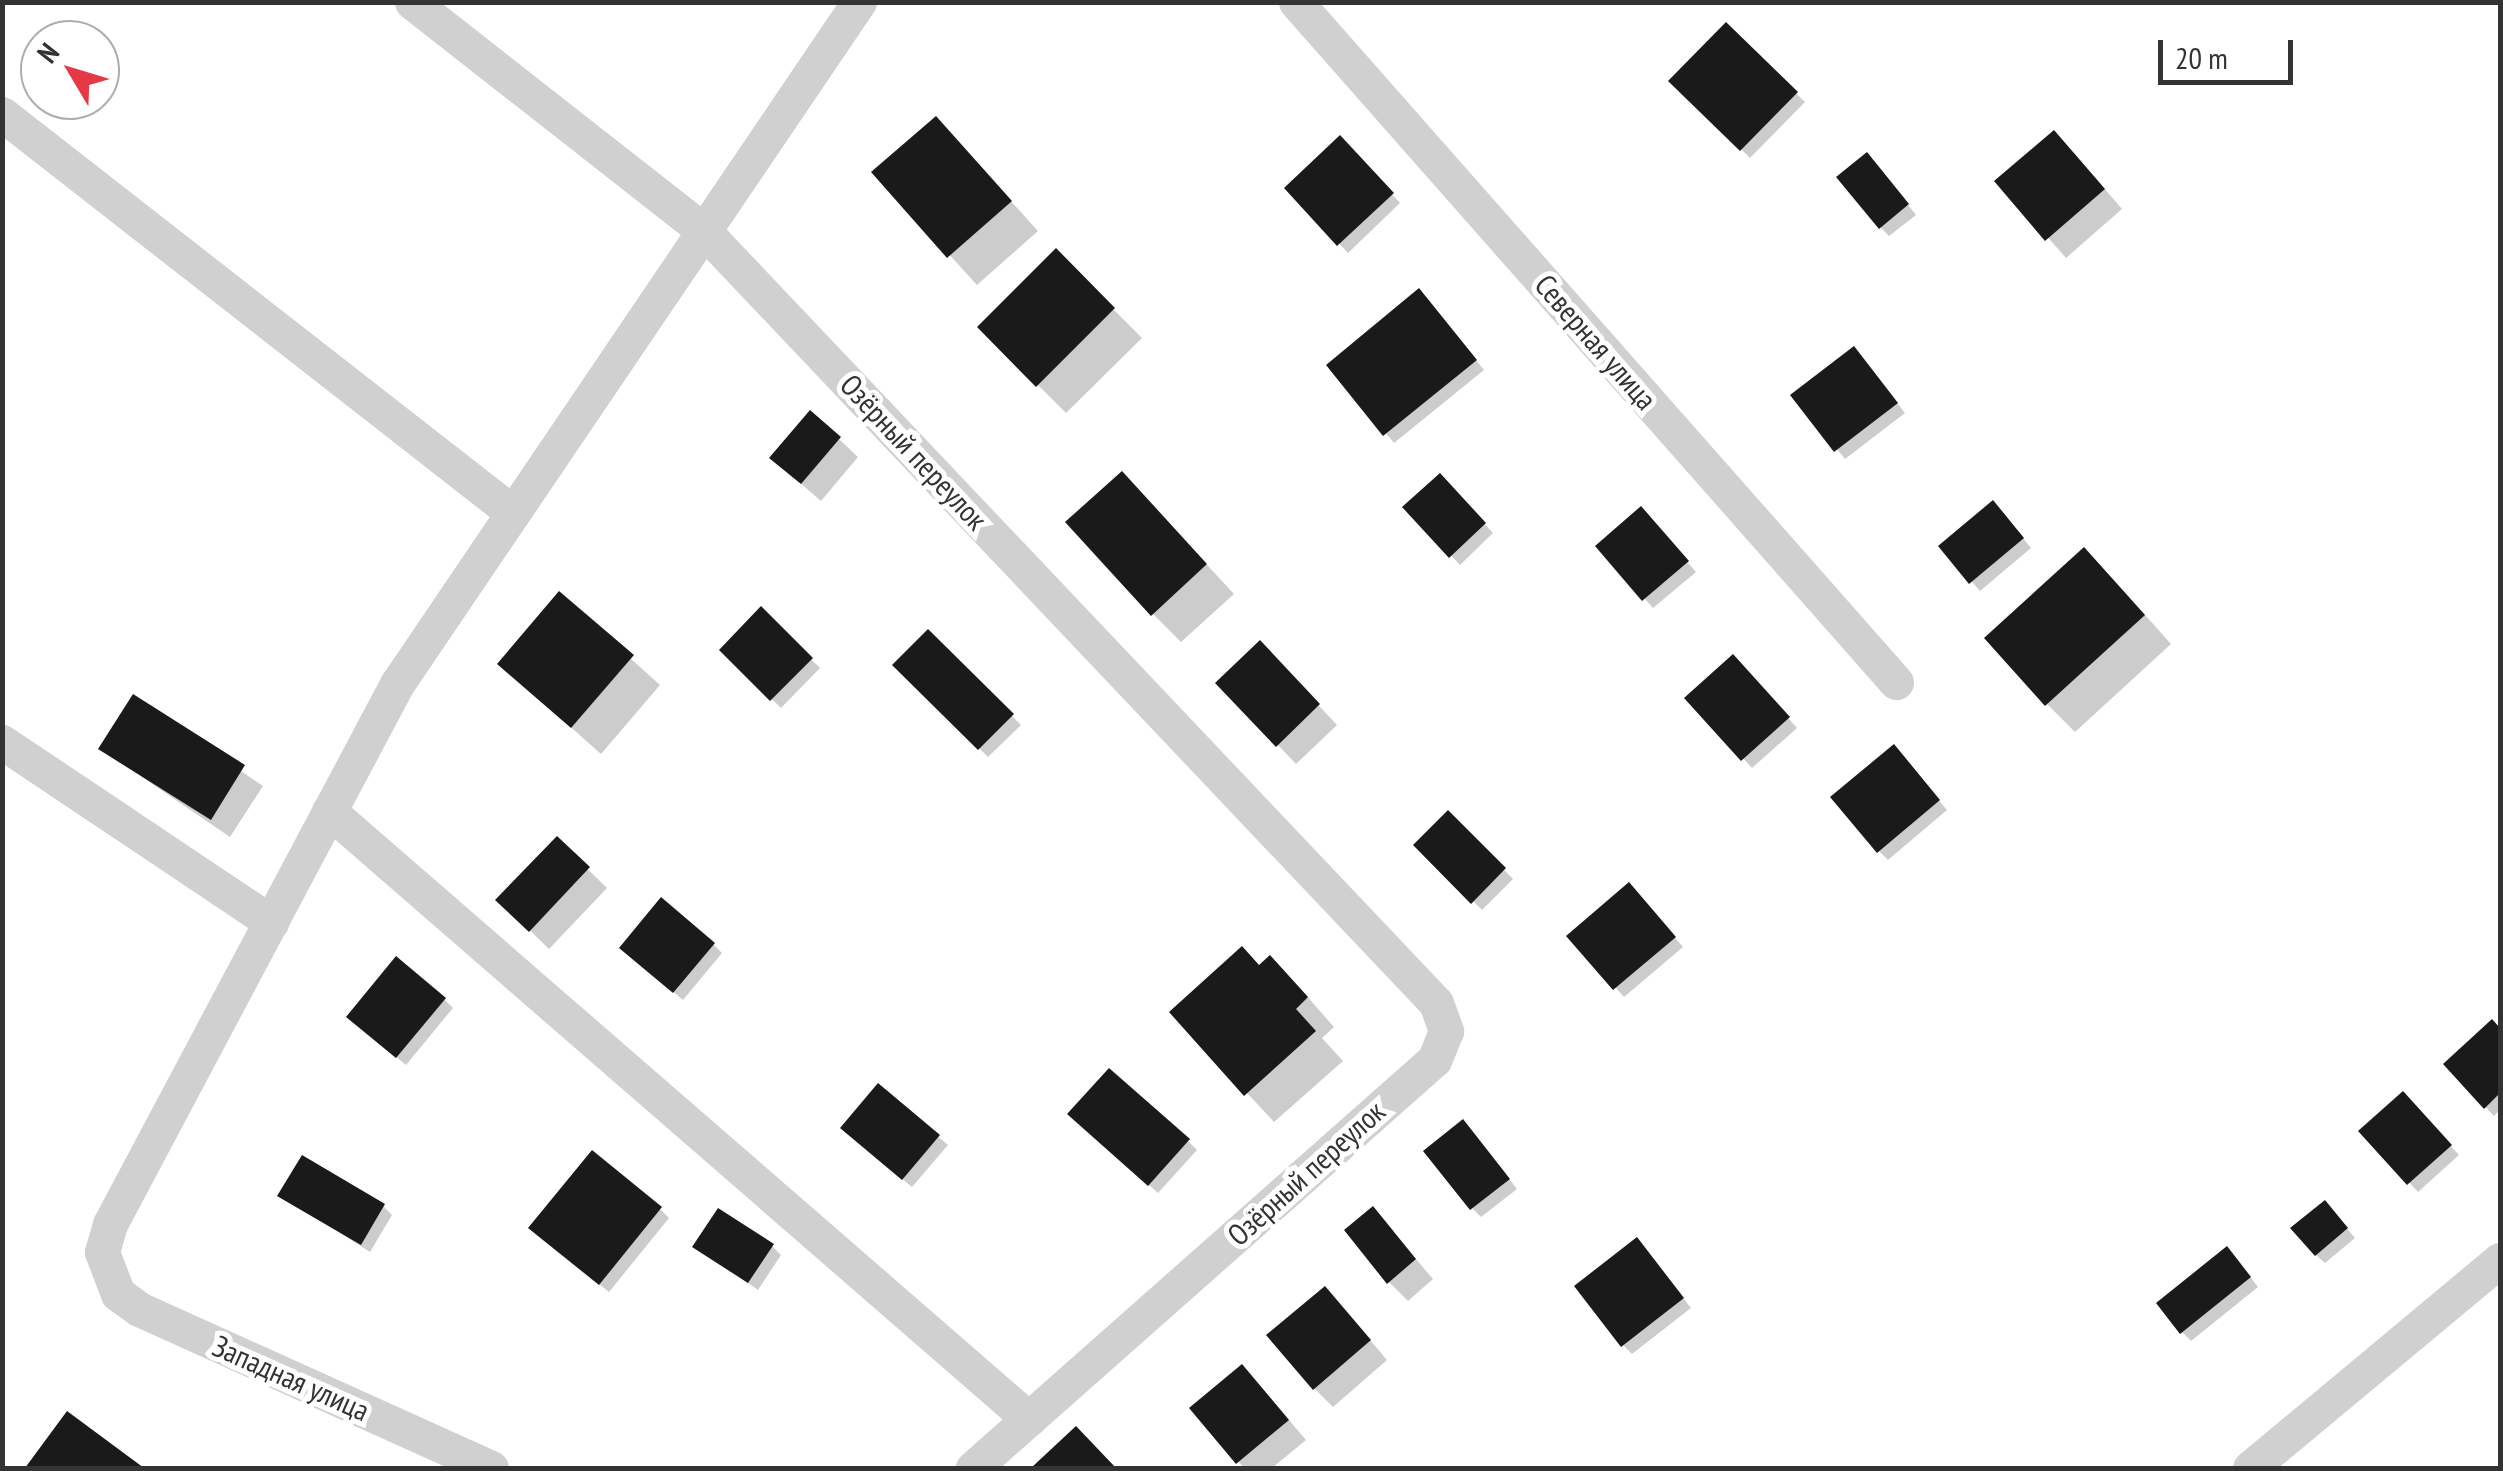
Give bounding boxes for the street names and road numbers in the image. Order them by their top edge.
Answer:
street label: Северная улица [1528,267,1664,417]
street label: Озёрный переулок [833,367,995,537]
street label: Озёрный переулок [1220,1093,1392,1253]
street label: Западная улица [207,1327,375,1429]

